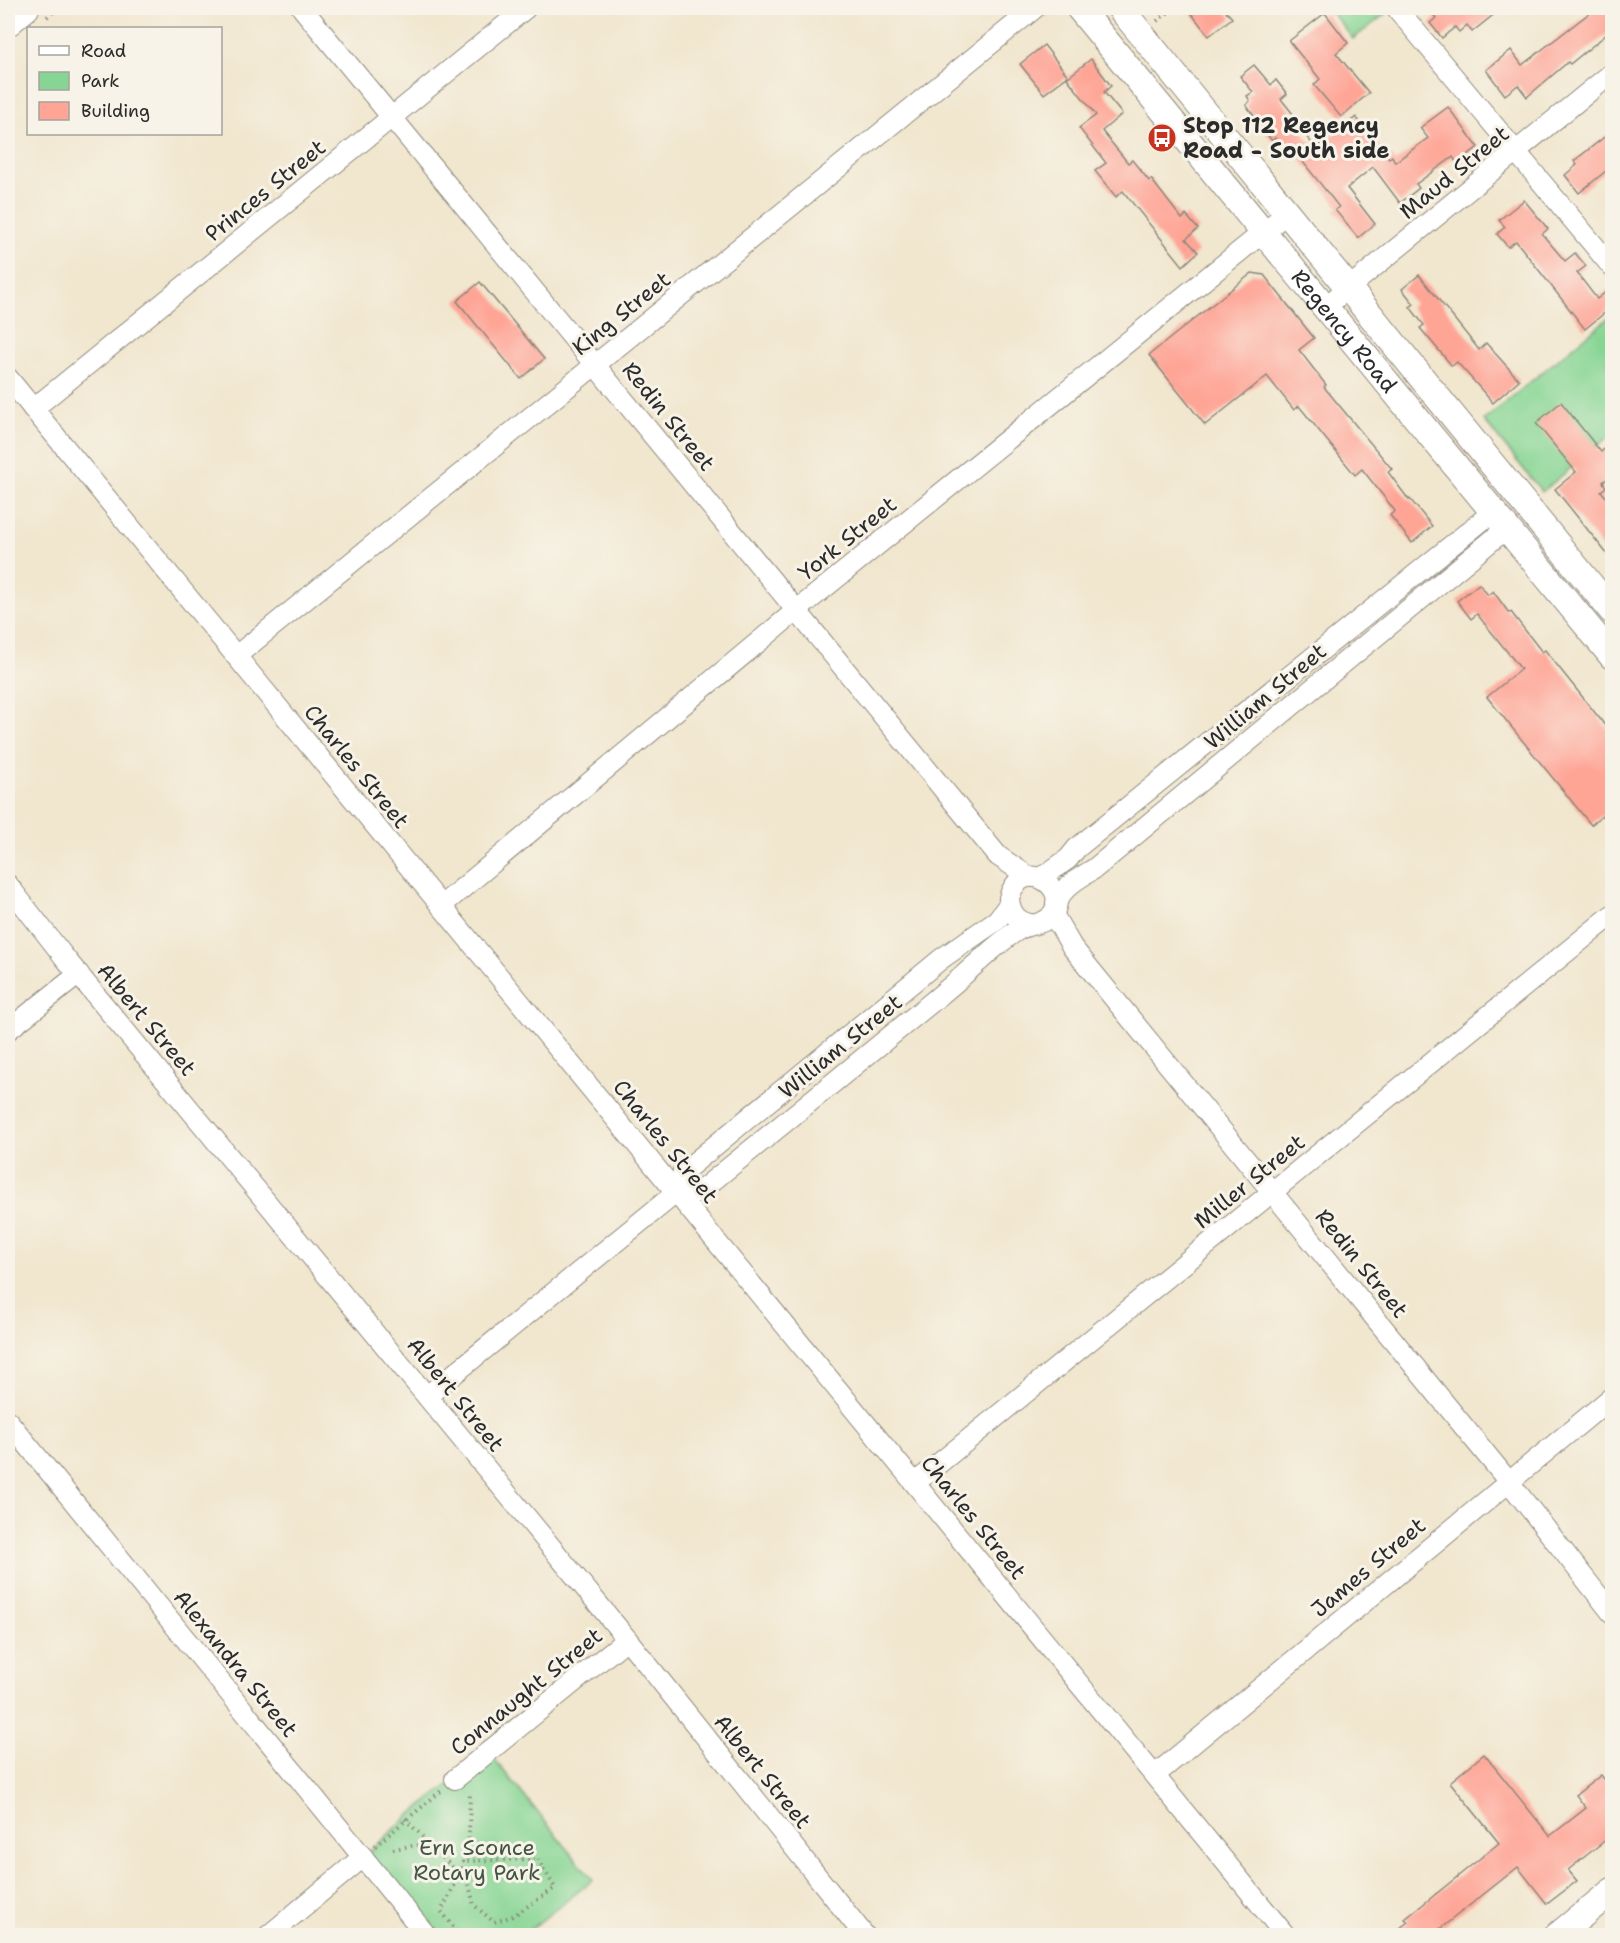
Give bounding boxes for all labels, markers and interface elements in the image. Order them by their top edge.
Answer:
legend [27,27,222,135]
text: Road [81,39,126,63]
text: Park [81,69,120,93]
text: Building [81,99,150,123]
place label: Stop 112 Regency Road - South side [1183,111,1390,165]
street label: Maud Street [1393,119,1515,226]
bus stop icon: Stop 112 Regency Road - South side [1146,122,1178,154]
street label: Princes Street [199,133,332,248]
street label: Regency Road [1285,263,1404,399]
street label: King Street [566,265,677,362]
street label: Redin Street [616,356,721,477]
street label: York Street [792,490,903,587]
street label: William Street [1198,637,1332,756]
street label: Charles Street [298,698,416,834]
street label: Albert Street [91,957,202,1082]
street label: William Street [773,988,908,1105]
street label: Charles Street [607,1073,725,1209]
street label: Miller Street [1188,1128,1311,1235]
street label: Redin Street [1309,1203,1414,1324]
street label: Albert Street [401,1331,511,1458]
street label: Charles Street [915,1449,1033,1585]
street label: James Street [1305,1511,1432,1624]
street label: Alexandra Street [167,1584,304,1743]
street label: Connaught Street [444,1621,608,1762]
street label: Albert Street [708,1708,818,1835]
park label: Ern Sconce Rotary Park [413,1833,541,1887]

